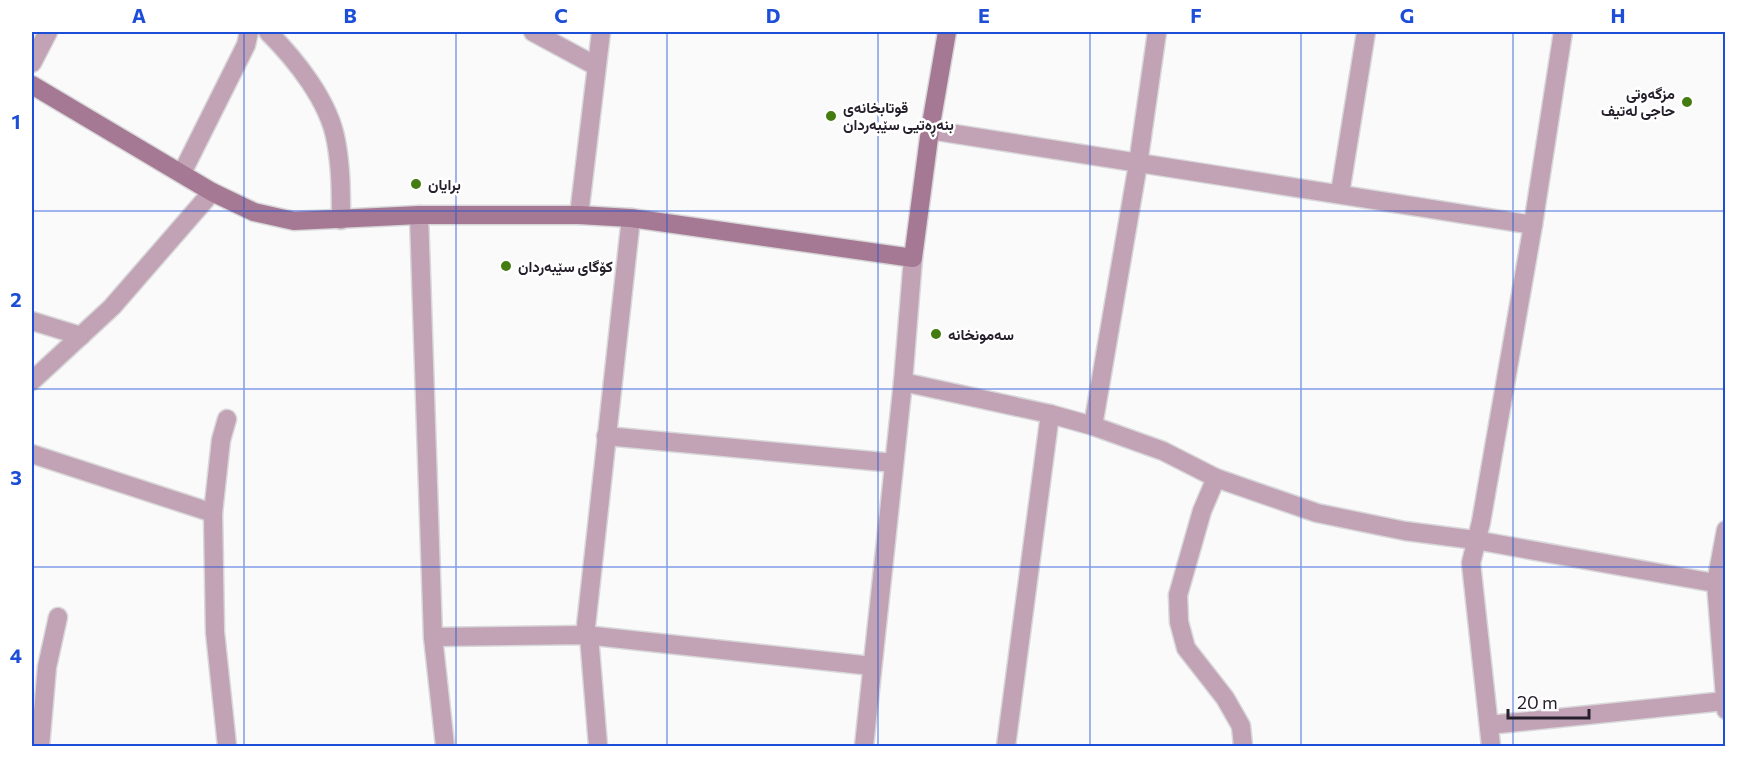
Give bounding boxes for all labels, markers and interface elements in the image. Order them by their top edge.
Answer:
text: A [132,3,146,27]
text: B [343,3,357,27]
text: C [554,3,568,27]
text: D [766,3,780,27]
text: E [978,3,990,27]
text: F [1190,3,1202,27]
text: G [1400,3,1414,27]
text: H [1611,3,1626,27]
place label: مزگەوتی حاجی لەتیف [1601,84,1675,120]
marker: مزگەوتی حاجی لەتیف [1680,95,1694,109]
place label: قوتابخانەی بنەڕەتیی سێبەردان [843,98,954,137]
text: 1 [11,109,21,133]
marker: قوتابخانەی بنەڕەتیی سێبەردان [824,109,838,123]
place label: برايان [428,175,461,194]
marker: برايان [409,177,423,191]
place label: کۆگای سێبەردان [518,257,613,276]
marker: کۆگای سێبەردان [499,259,513,273]
text: 2 [10,287,22,311]
place label: سەمونخانە [948,325,1014,344]
marker: سەمونخانە [929,327,943,341]
text: 3 [10,465,22,489]
text: 4 [10,643,22,667]
scale bar [1508,682,1589,720]
text: 20 m [1517,691,1558,713]

